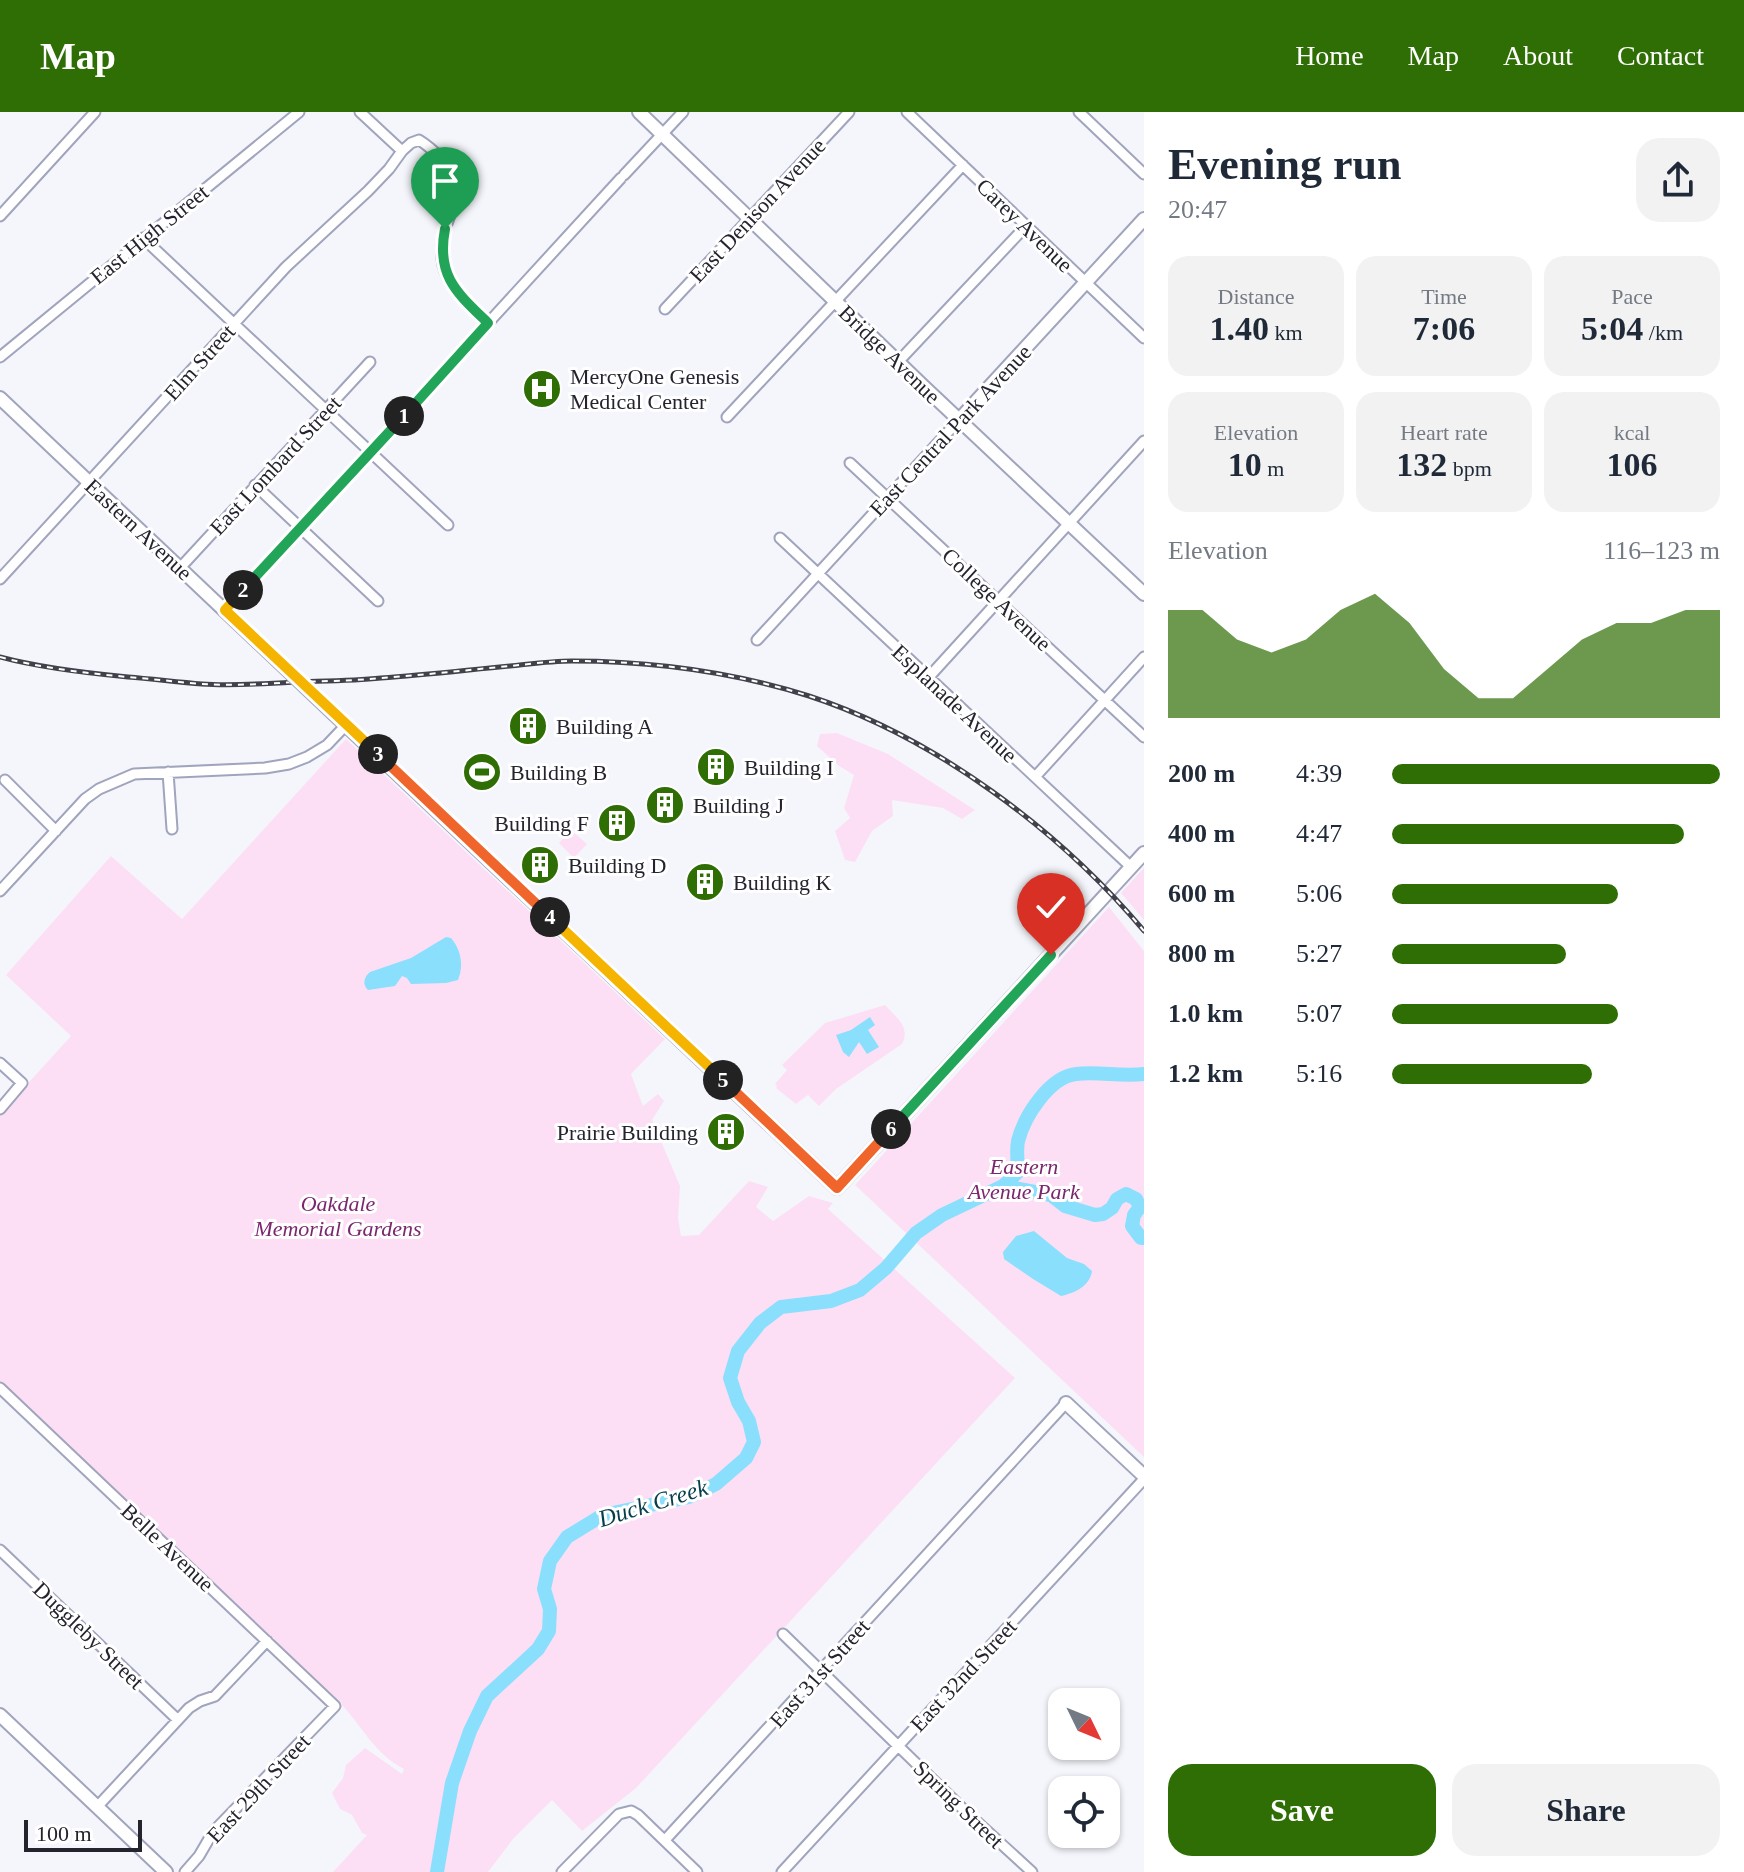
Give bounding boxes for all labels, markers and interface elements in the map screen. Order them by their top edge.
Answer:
text: Map [40,35,116,77]
text: Home [1295,40,1364,71]
text: Map [1408,40,1459,71]
text: About [1503,40,1573,71]
text: Contact [1617,40,1704,71]
street label: East Denison Avenue [684,133,831,288]
button: share [1636,138,1720,222]
text: Evening run [1168,140,1402,189]
pin [411,147,479,229]
icon: arrive [423,159,467,203]
street label: Carey Avenue [972,173,1078,277]
street label: East High Street [85,179,213,289]
text: 20:47 [1168,195,1227,224]
text: Distance [1218,284,1294,309]
text: Time [1421,284,1467,309]
text: Pace [1611,284,1653,309]
street label: Bridge Avenue [834,300,945,409]
text: 1.40 [1209,310,1269,347]
text: 7:06 [1413,310,1475,347]
text: 5:04 [1581,310,1643,347]
street label: Elm Street [159,319,240,405]
text: km [1269,320,1303,345]
text: /km [1643,320,1683,345]
street label: East Central Park Avenue [864,340,1036,521]
place label: MercyOne Genesis Medical Center [570,364,739,414]
hospital icon: MercyOne Genesis Medical Center [521,368,563,410]
street label: East Lombard Street [205,391,346,540]
pin: 1 [384,396,424,436]
text: 1 [399,403,410,428]
text: Elevation [1214,420,1298,445]
text: Heart rate [1400,420,1488,445]
text: kcal [1614,420,1650,445]
text: 10 [1228,446,1262,483]
text: 132 [1396,446,1447,483]
text: 106 [1607,446,1658,483]
text: m [1262,456,1284,481]
text: bpm [1447,456,1492,481]
street label: Eastern Avenue [80,473,197,585]
text: Elevation [1168,536,1268,565]
text: 116–123 m [1603,536,1720,565]
street label: College Avenue [937,543,1056,656]
pin: 2 [223,570,263,610]
text: 2 [238,577,249,602]
street label: Esplanade Avenue [887,639,1022,768]
building icon: Building A [507,705,549,747]
place label: Building A [556,714,653,739]
pin: 3 [358,734,398,774]
text: 3 [373,741,384,766]
building icon: Building I [695,746,737,788]
sports icon: Building B [461,751,503,793]
place label: Building I [744,755,834,780]
text: 200 m [1168,759,1235,788]
text: 4:39 [1296,759,1342,788]
place label: Building B [510,760,607,785]
building icon: Building J [644,784,686,826]
place label: Building J [693,793,785,818]
building icon: Building F [596,802,638,844]
place label: Building F [494,811,589,836]
text: 400 m [1168,819,1235,848]
text: 4:47 [1296,819,1342,848]
building icon: Building D [519,844,561,886]
place label: Building D [568,853,666,878]
building icon: Building K [684,861,726,903]
place label: Building K [733,870,832,895]
pin [1017,873,1085,955]
text: 600 m [1168,879,1235,908]
text: 5:06 [1296,879,1342,908]
icon: check [1029,885,1073,929]
pin: 4 [530,897,570,937]
text: 4 [545,904,556,929]
text: 800 m [1168,939,1235,968]
text: 5:27 [1296,939,1342,968]
text: 1.0 km [1168,999,1243,1028]
text: 5:07 [1296,999,1342,1028]
text: 1.2 km [1168,1059,1243,1088]
text: 5:16 [1296,1059,1342,1088]
pin: 5 [703,1060,743,1100]
text: 5 [718,1067,729,1092]
pin: 6 [871,1109,911,1149]
building icon: Prairie Building [705,1111,747,1153]
text: 6 [886,1116,897,1141]
place label: Prairie Building [557,1120,698,1145]
park label: Eastern Avenue Park [966,1154,1081,1204]
park label: Oakdale Memorial Gardens [253,1191,422,1241]
water label: Duck Creek [594,1474,711,1532]
street label: Belle Avenue [116,1498,219,1597]
street label: Duggleby Street [28,1576,149,1694]
street label: East 31st Street [764,1614,874,1733]
street label: East 32nd Street [905,1614,1022,1737]
north arrow [1048,1688,1120,1760]
map controls [1048,1688,1120,1848]
street label: East 29th Street [202,1729,315,1848]
street label: Spring Street [908,1755,1009,1853]
button: Save [1168,1764,1436,1856]
button: Share [1452,1764,1720,1856]
button: locate [1048,1776,1120,1848]
scale bar [24,1816,142,1852]
text: 100 m [36,1821,92,1846]

